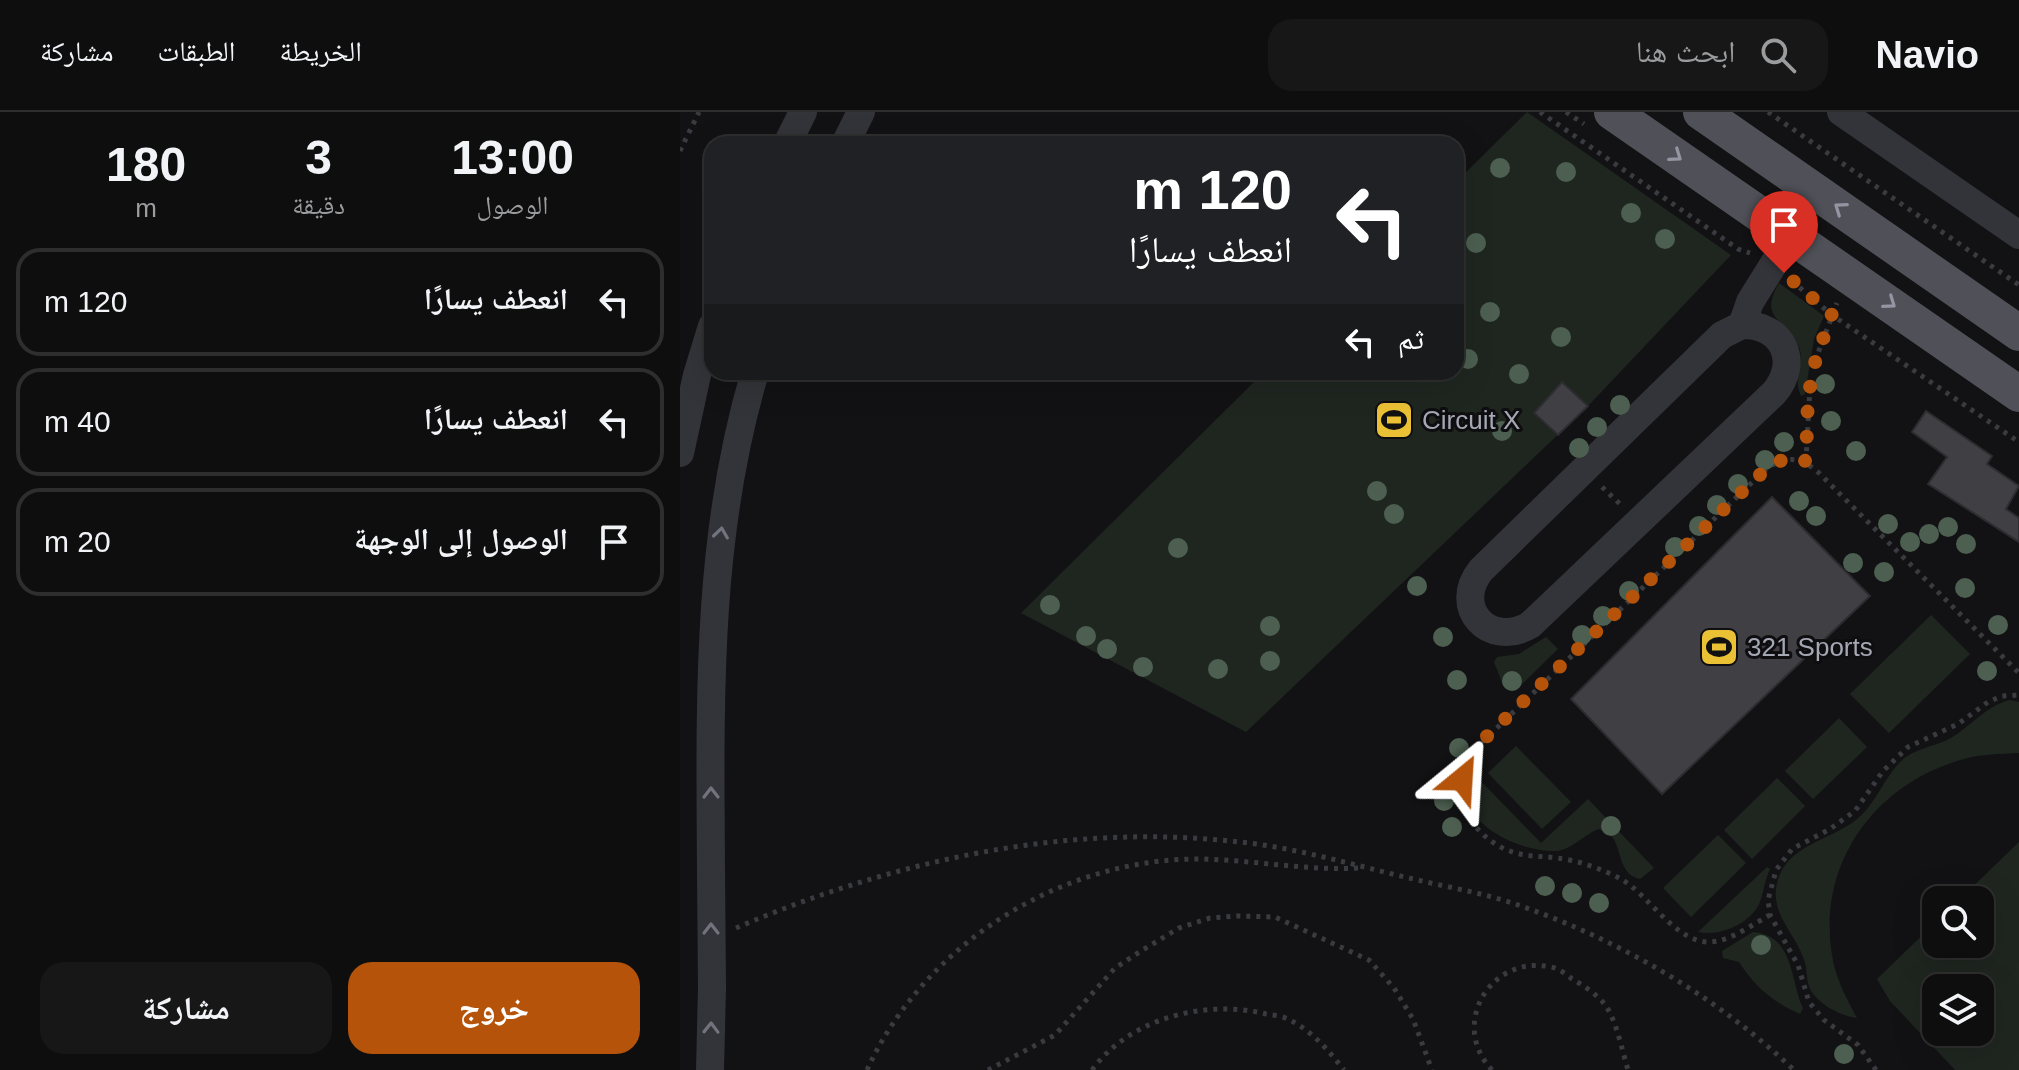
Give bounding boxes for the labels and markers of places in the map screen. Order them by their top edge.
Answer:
pin [1750,191,1818,273]
sports icon: Circuit X [1373,399,1415,441]
place label: Circuit X [1422,405,1520,435]
sports icon: 321 Sports [1698,626,1740,668]
place label: 321 Sports [1747,632,1873,662]

